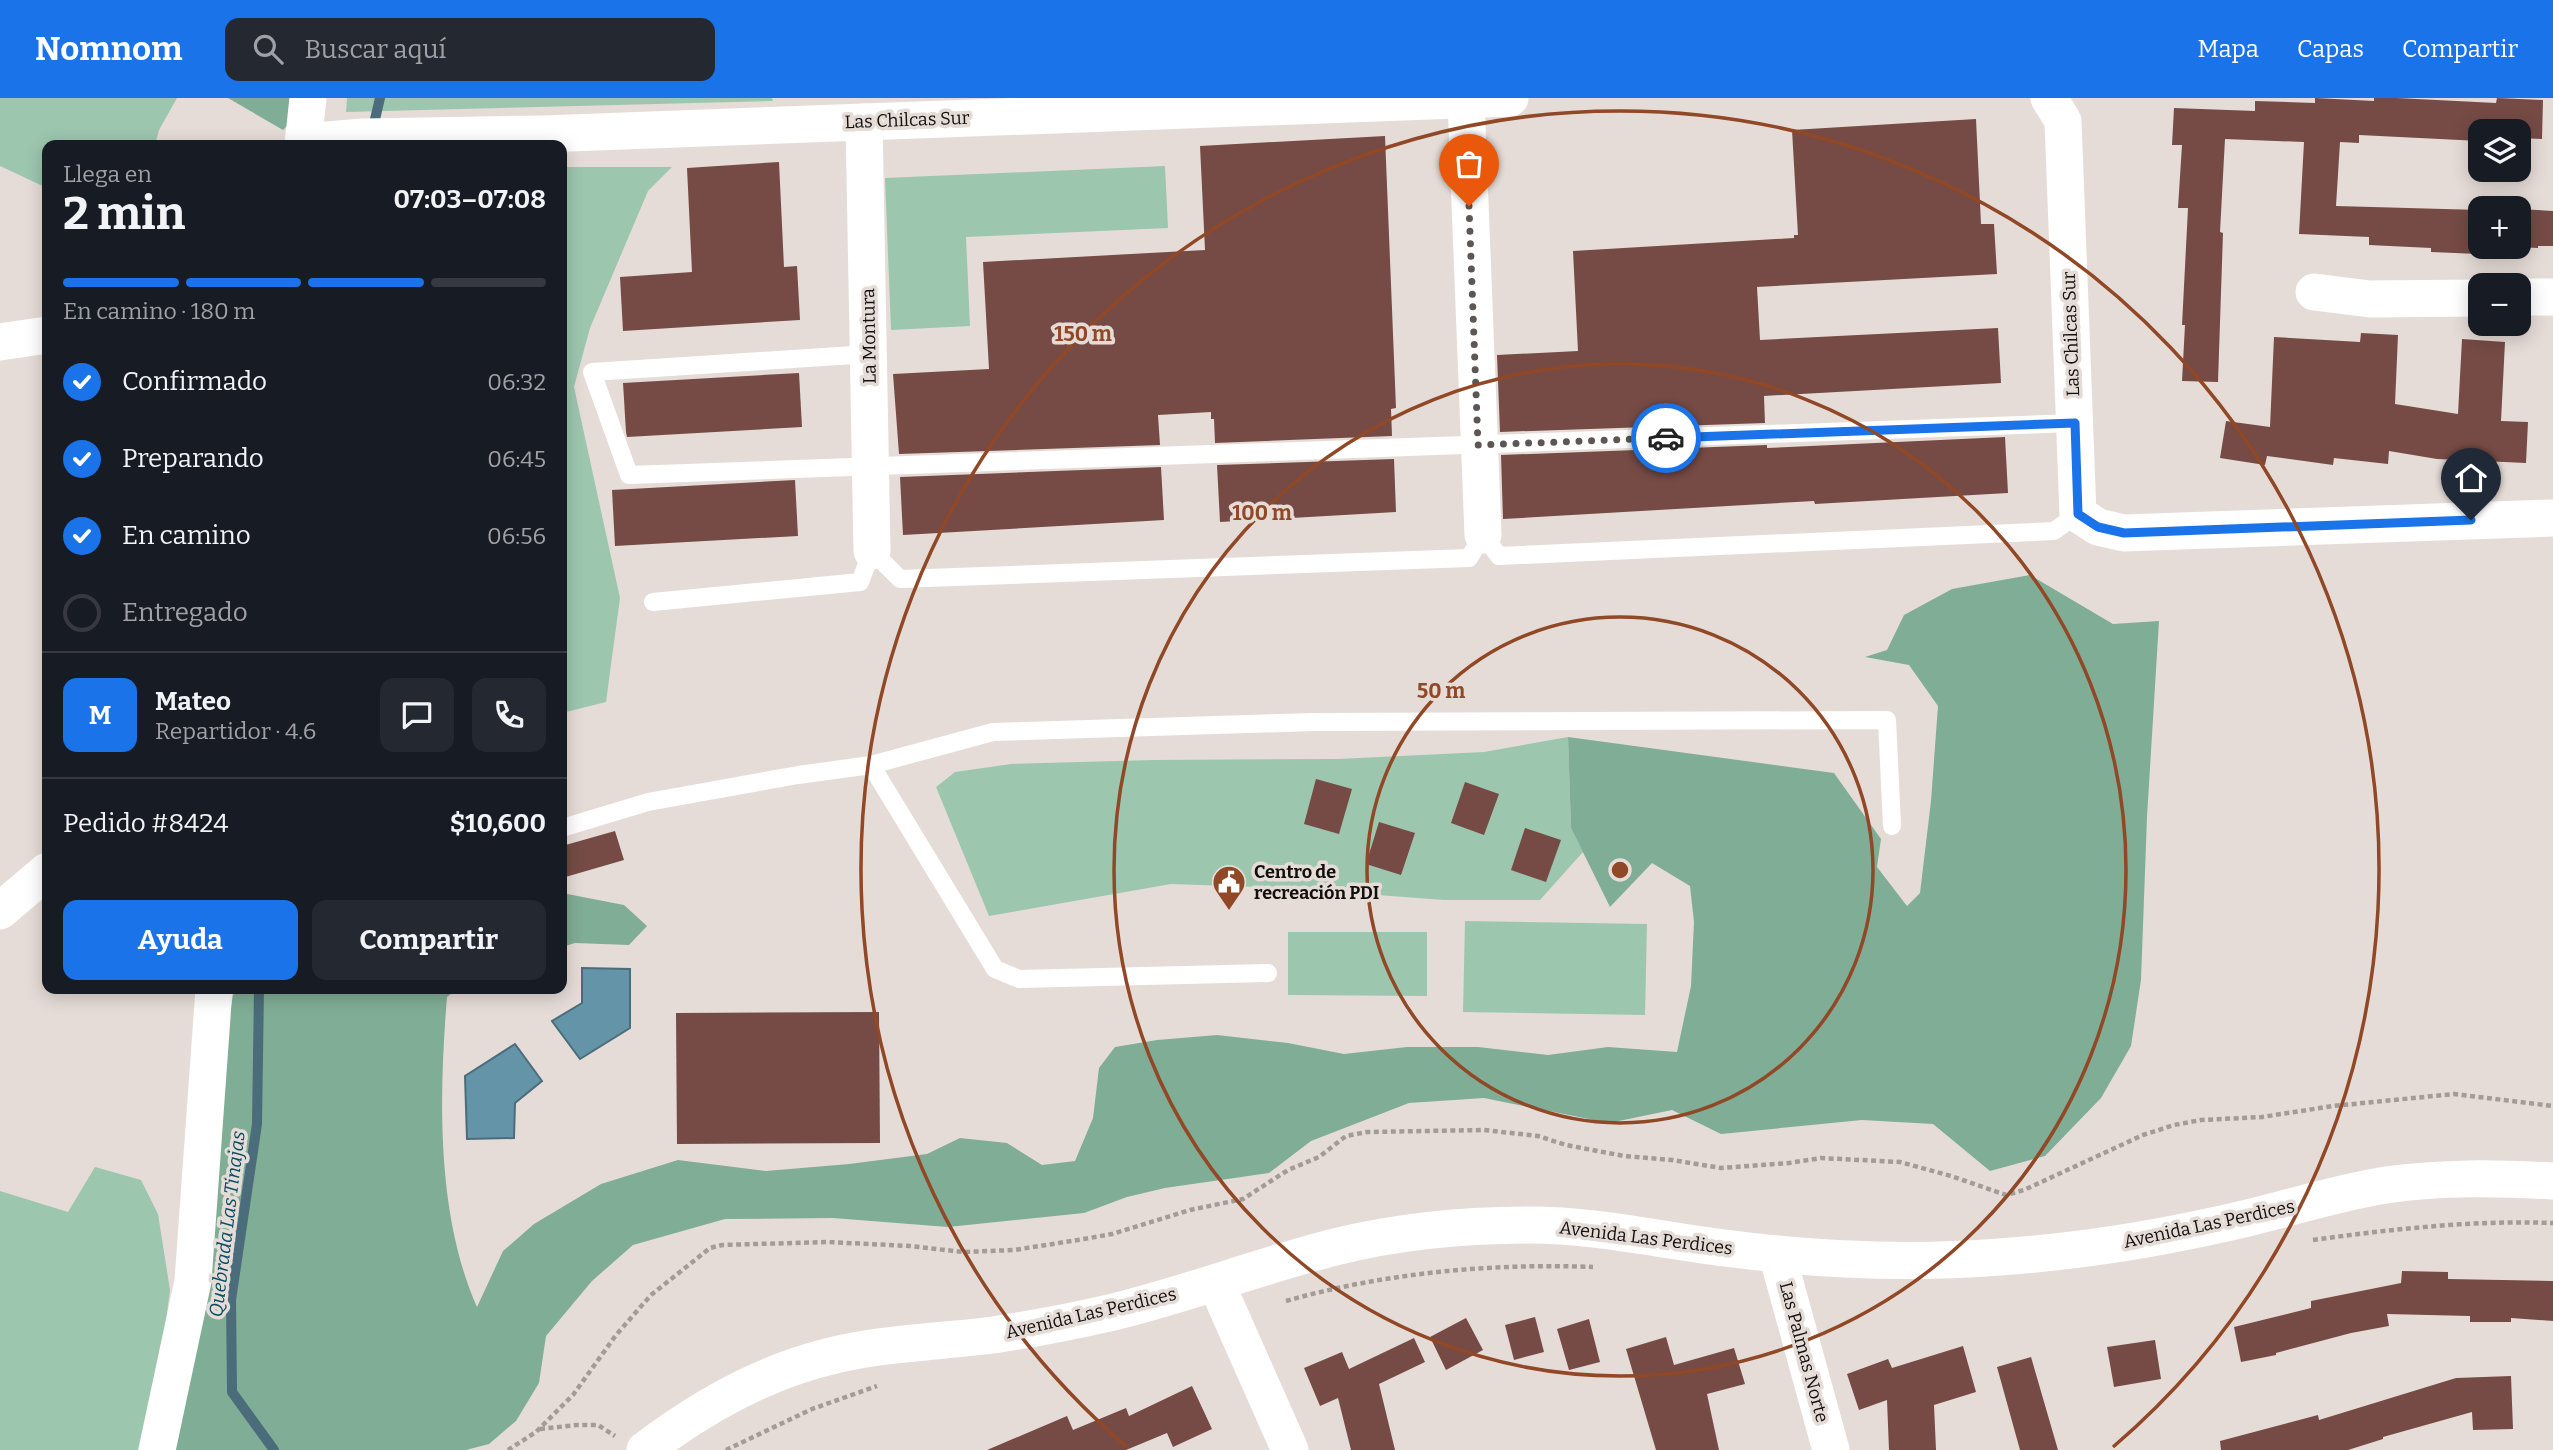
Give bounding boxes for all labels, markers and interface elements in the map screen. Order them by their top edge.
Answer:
search box [225,18,715,81]
text: Nomnom [35,29,183,69]
icon: search [249,30,287,68]
text: Buscar aquí [305,34,446,65]
text: Mapa [2197,35,2259,63]
text: Capas [2297,35,2364,63]
text: Compartir [2402,35,2518,63]
street label: Las Chilcas Sur [844,107,970,133]
map controls [2468,119,2531,336]
button: layers [2468,119,2531,182]
pin [1439,134,1499,206]
icon: bag [1450,145,1488,183]
text: Llega en [63,160,152,188]
text: 07:03–07:08 [393,184,546,215]
text: 2 min [63,186,185,241]
button: + [2468,196,2531,259]
street label: Las Chilcas Sur [2058,271,2084,397]
button: − [2468,273,2531,336]
street label: La Montura [857,288,881,384]
text: En camino · 180 m [63,297,255,325]
text: 150 m [1054,321,1112,347]
icon: check [63,363,101,401]
text: Confirmado [122,366,267,397]
text: 06:32 [487,368,546,396]
courier [1631,403,1701,473]
icon: car [1647,419,1685,457]
icon: check [63,440,101,478]
text: Preparando [122,443,264,474]
text: 06:45 [487,445,546,473]
pin [2441,448,2501,520]
icon: home [2452,459,2490,497]
text: 100 m [1232,500,1292,526]
icon: check [63,517,101,555]
text: En camino [122,520,251,551]
text: 06:56 [487,522,546,550]
text: Entregado [122,597,248,628]
button: chat [380,678,454,752]
button: phone [472,678,546,752]
text: 50 m [1417,678,1465,704]
text: Mateo [155,686,231,717]
text: M [89,700,111,731]
text: Repartidor · 4.6 [155,717,316,745]
text: Pedido #8424 [63,808,229,839]
text: $10,600 [450,808,546,839]
centre of rings [1608,858,1632,882]
place label: Centro de recreación PDI [1254,861,1379,904]
public building icon: Centro de recreación PDI [1210,863,1248,912]
button: Ayuda [63,900,298,980]
button: Compartir [312,900,546,980]
water label: Quebrada Las Tinajas [204,1130,250,1318]
street label: Avenida Las Perdices [2121,1195,2297,1253]
street label: Avenida Las Perdices [1558,1216,1734,1260]
street label: Las Palmas Norte [1775,1279,1833,1425]
street label: Avenida Las Perdices [1004,1283,1178,1343]

